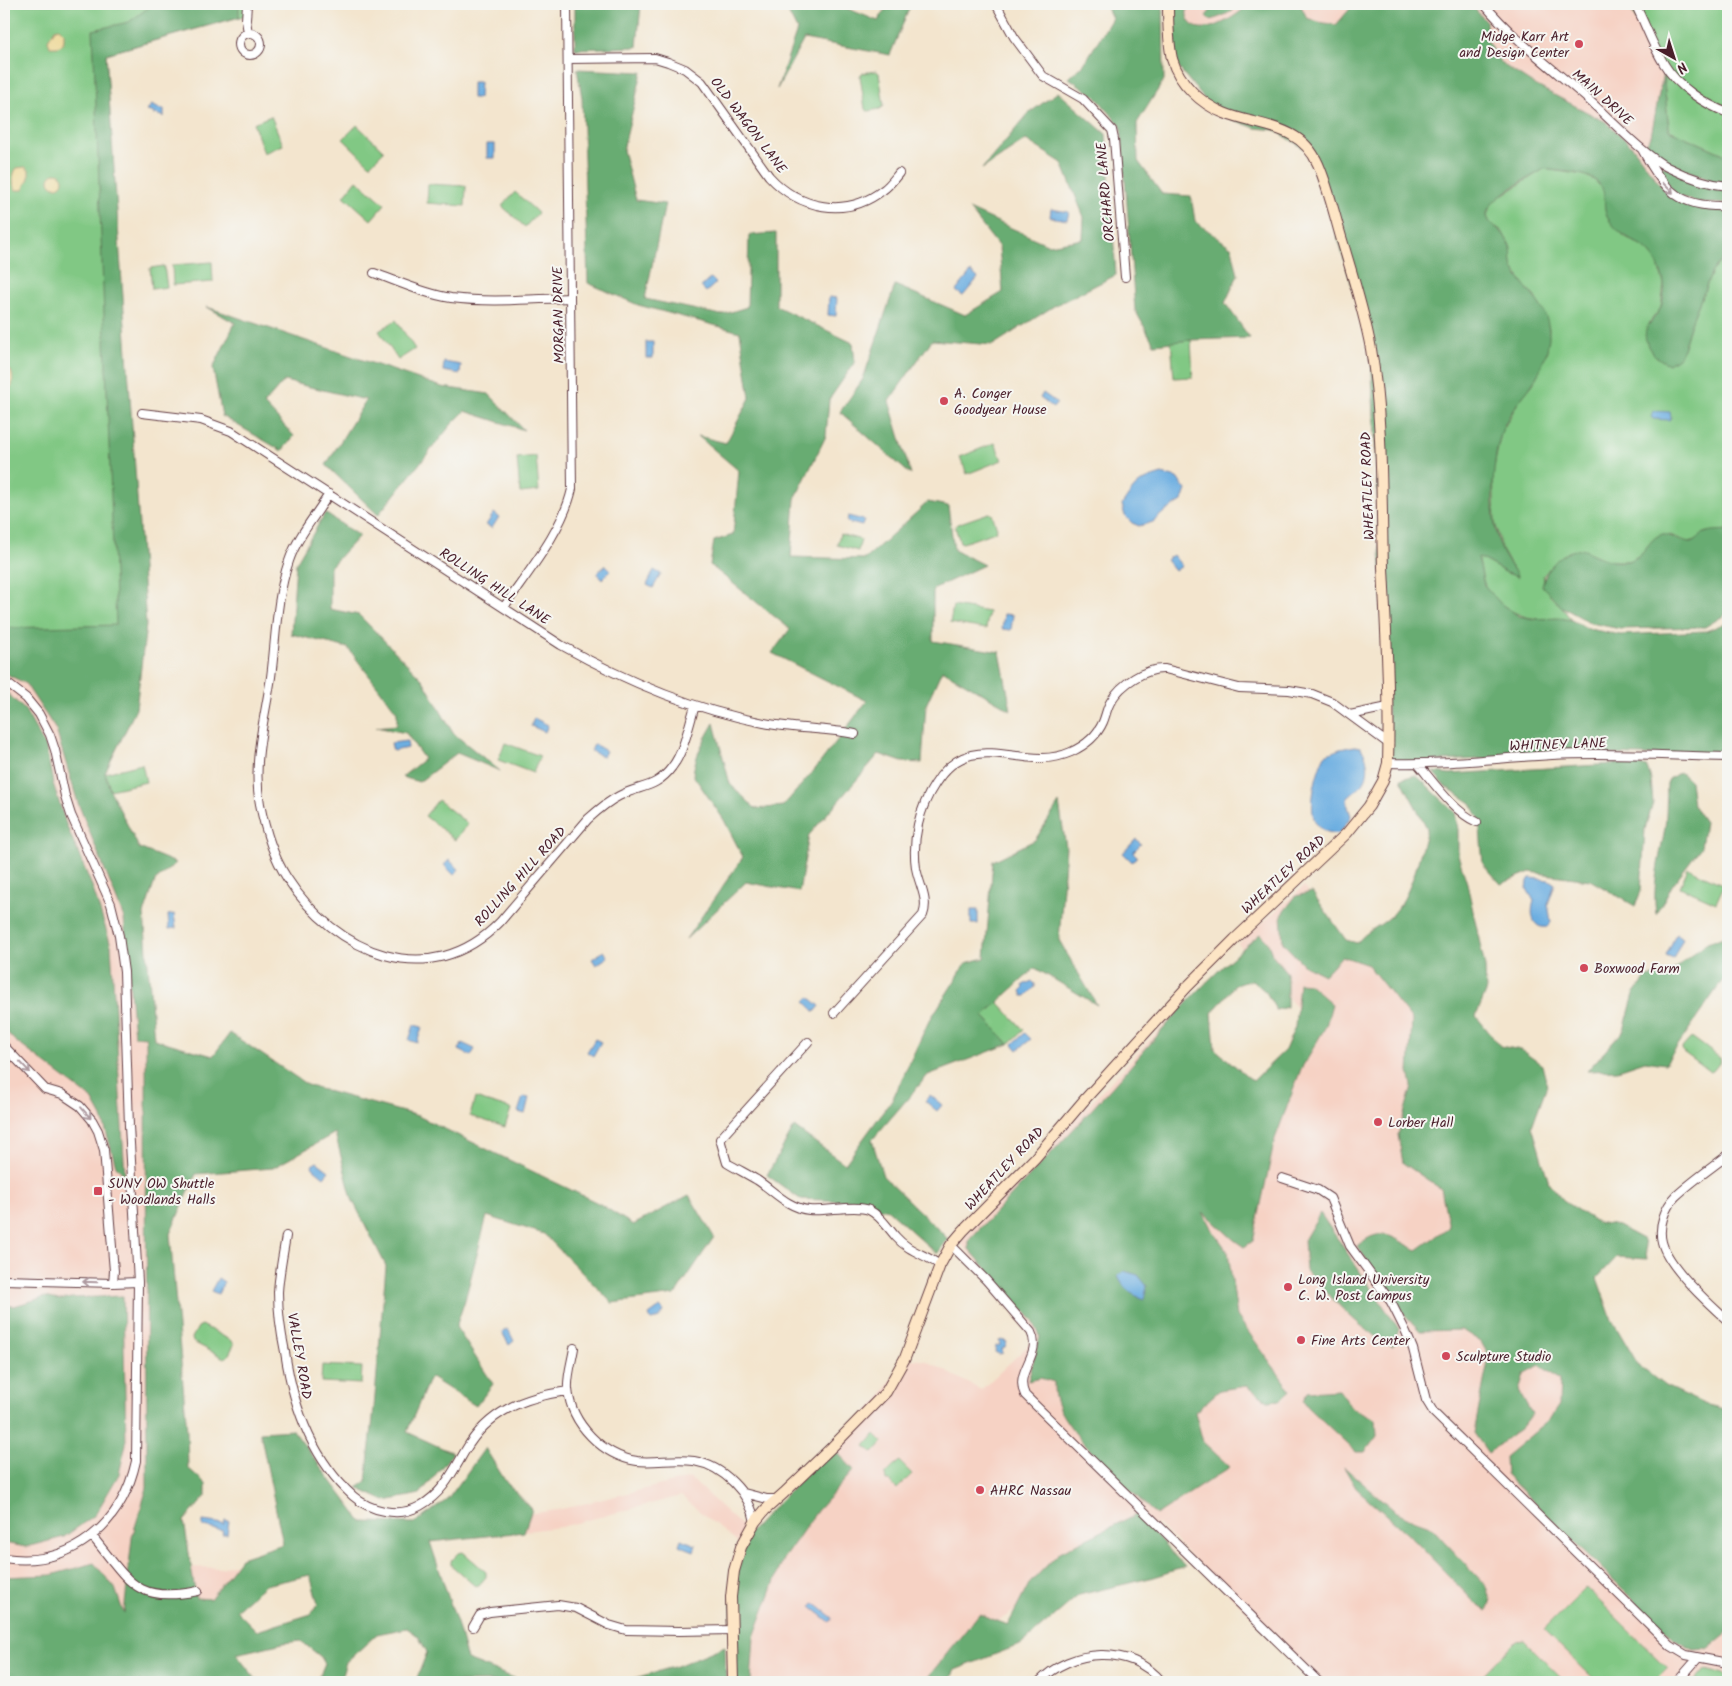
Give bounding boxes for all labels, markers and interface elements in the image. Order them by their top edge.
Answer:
place label: Midge Karr Art and Design Center [1460,26,1570,64]
north arrow [1650,32,1700,82]
marker: Midge Karr Art and Design Center [1573,38,1585,50]
text: N [1671,56,1692,79]
street label: MAIN DRIVE [1567,64,1639,132]
street label: OLD WAGON LANE [704,73,792,179]
street label: ORCHARD LANE [1091,141,1121,243]
one-way arrow [1662,181,1674,194]
street label: MORGAN DRIVE [547,265,571,364]
place label: A. Conger Goodyear House [954,383,1047,421]
marker: A. Conger Goodyear House [938,395,950,407]
street label: WHEATLEY ROAD [1355,431,1381,540]
street label: ROLLING HILL LANE [435,543,555,631]
street label: WHITNEY LANE [1509,732,1608,758]
street label: ROLLING HILL ROAD [469,821,572,932]
street label: WHEATLEY ROAD [1237,830,1331,920]
place label: Boxwood Farm [1594,958,1680,980]
marker: Boxwood Farm [1578,962,1590,974]
one-way arrow [19,1061,31,1073]
one-way arrow [80,1106,92,1119]
place label: Lorber Hall [1388,1112,1454,1134]
marker: Lorber Hall [1372,1116,1384,1128]
street label: WHEATLEY ROAD [960,1122,1050,1216]
place label: SUNY OW Shuttle - Woodlands Halls [108,1173,215,1211]
marker: SUNY OW Shuttle - Woodlands Halls [92,1185,104,1197]
place label: Long Island University C. W. Post Campus [1298,1269,1430,1307]
one-way arrow [83,1277,99,1287]
marker: Long Island University C. W. Post Campus [1282,1281,1294,1293]
street label: VALLEY ROAD [281,1311,317,1401]
place label: Fine Arts Center [1311,1330,1411,1352]
marker: Fine Arts Center [1295,1334,1307,1346]
place label: Sculpture Studio [1456,1346,1551,1368]
marker: Sculpture Studio [1440,1350,1452,1362]
place label: AHRC Nassau [990,1480,1072,1502]
marker: AHRC Nassau [974,1484,986,1496]

